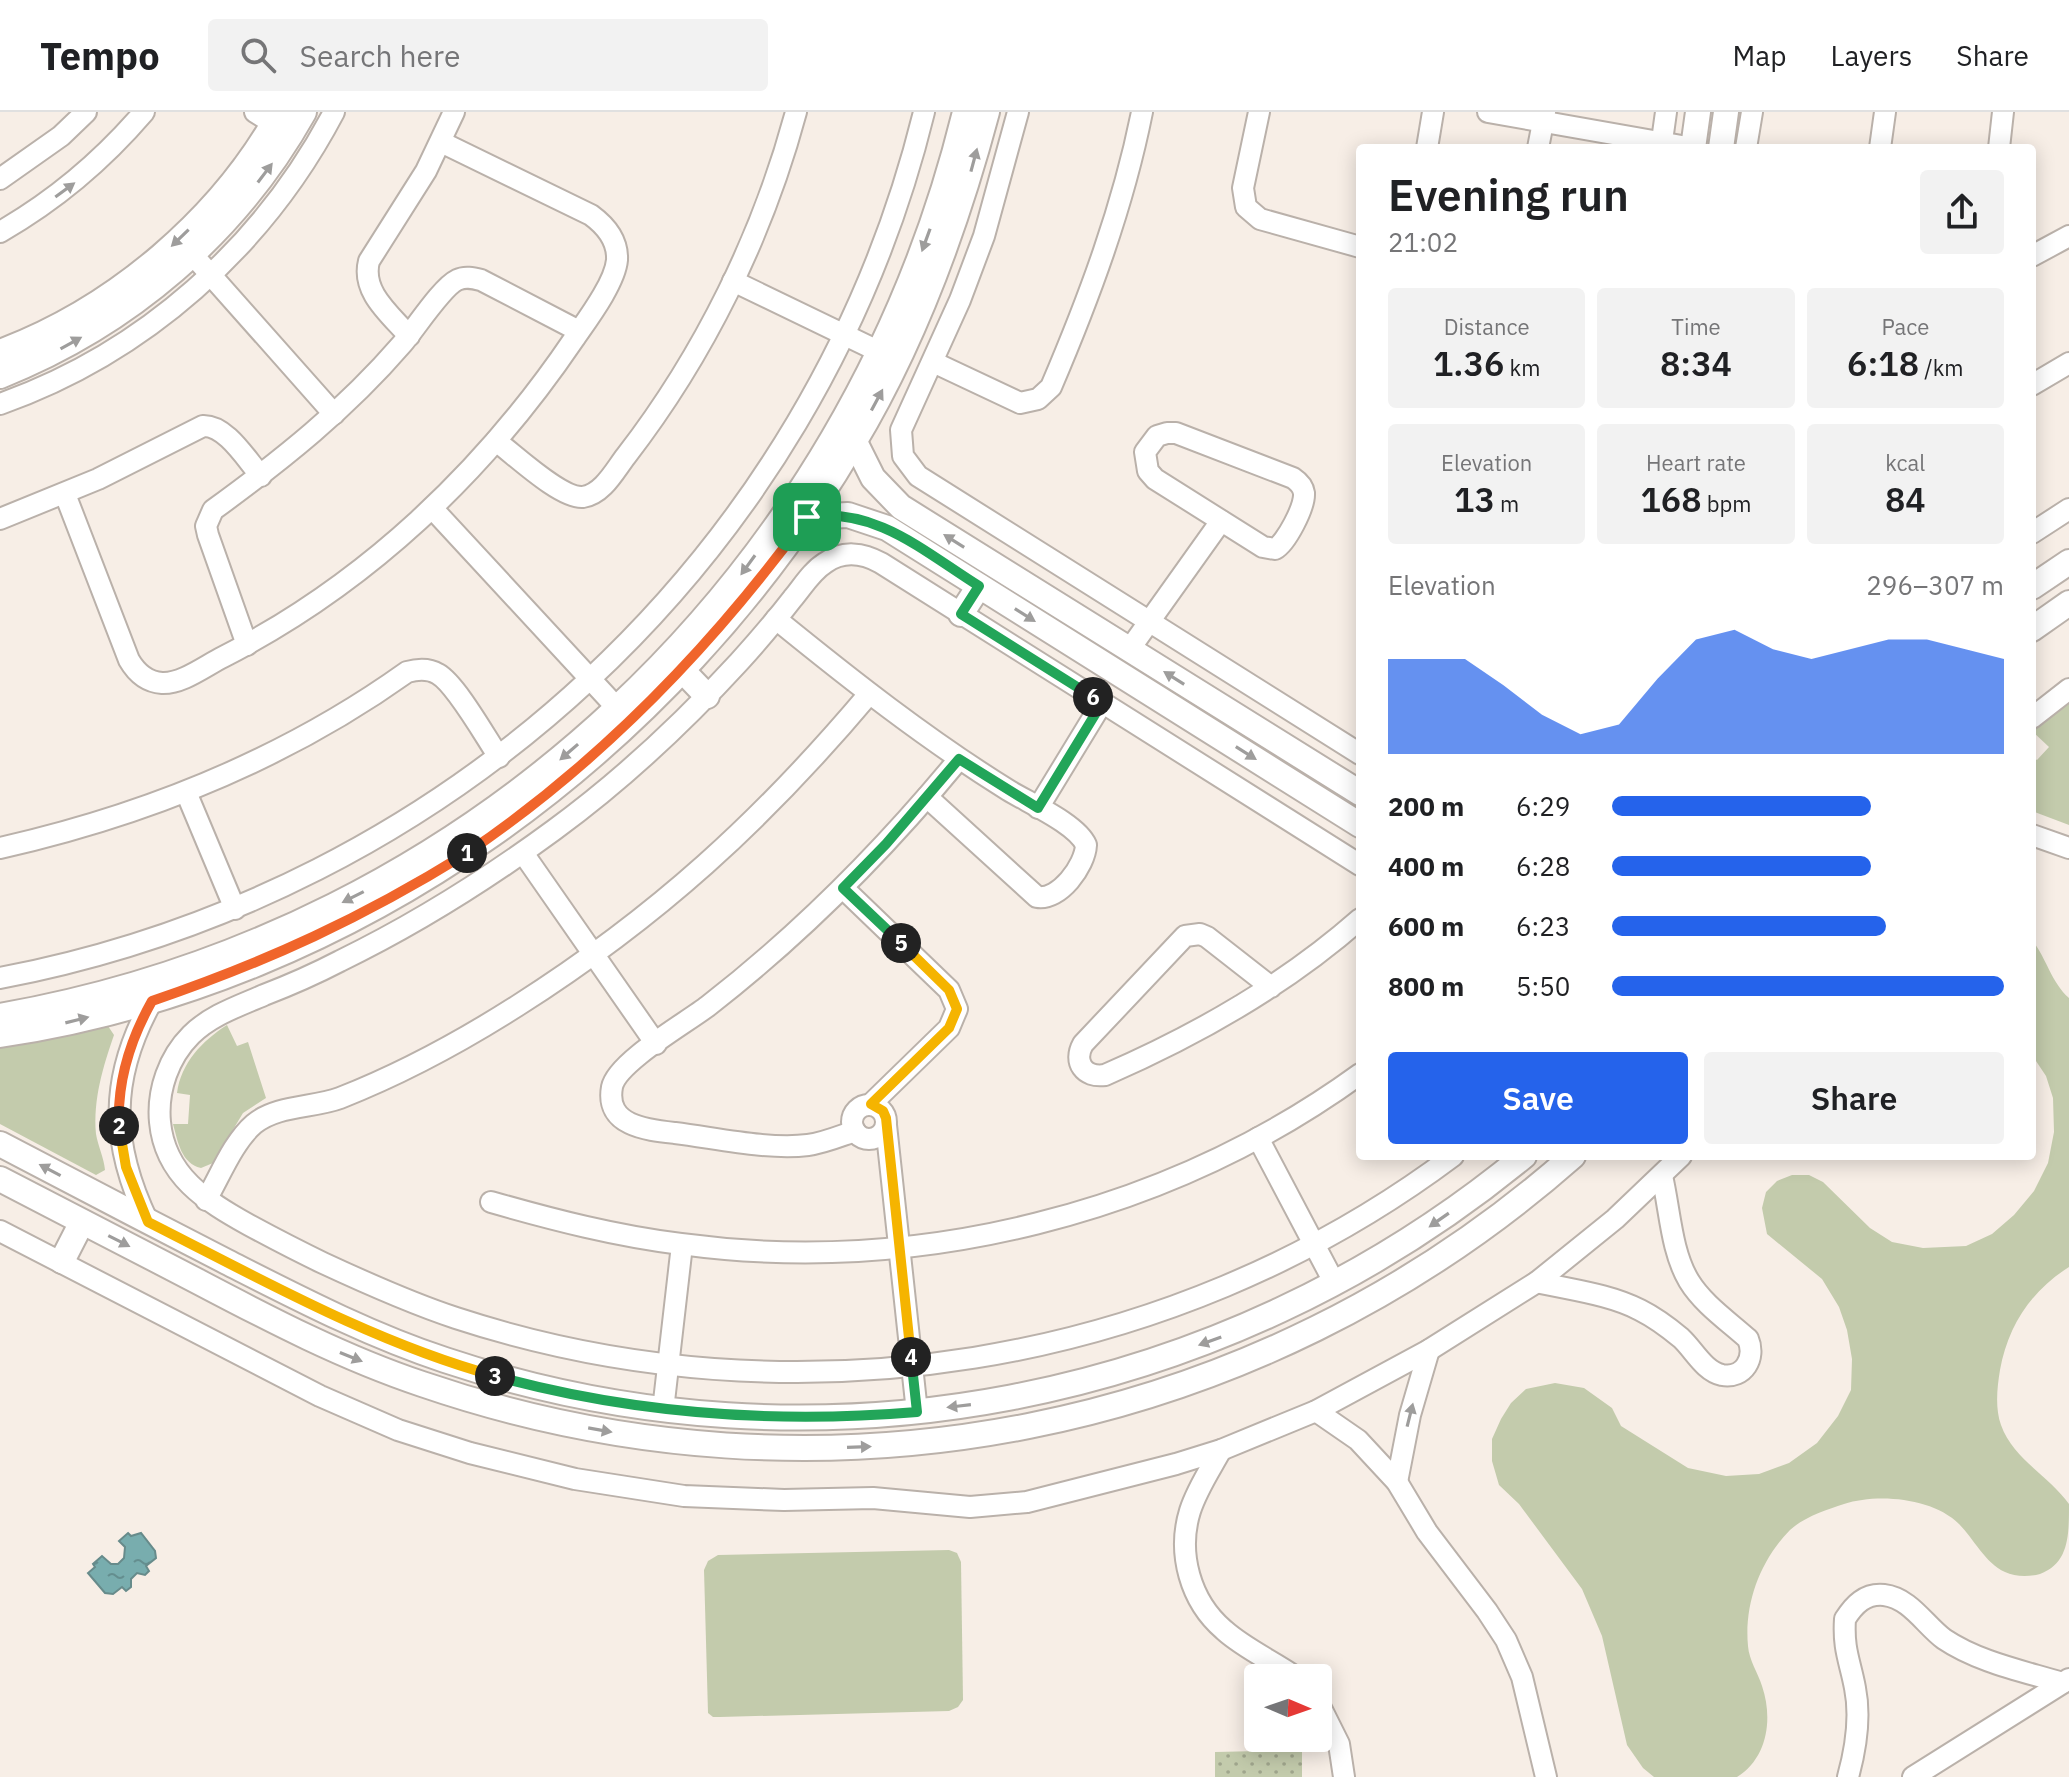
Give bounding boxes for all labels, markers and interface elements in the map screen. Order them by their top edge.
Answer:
search box [208,19,768,91]
text: Tempo [40,31,160,80]
icon: search [236,33,280,77]
text: Search here [300,36,460,75]
text: Map [1732,37,1786,74]
text: Layers [1830,37,1912,74]
text: Share [1956,37,2029,74]
one-way arrow [968,147,981,171]
one-way arrow [256,163,272,183]
text: Evening run [1388,166,1629,223]
button: share [1920,170,2004,254]
one-way arrow [55,182,76,198]
text: 21:02 [1388,225,1458,259]
one-way arrow [919,228,932,252]
one-way arrow [170,229,189,247]
text: Distance [1444,312,1530,341]
text: Time [1671,312,1721,341]
text: Pace [1881,312,1929,341]
one-way arrow [59,336,82,349]
text: 1.36 [1433,341,1504,385]
text: 8:34 [1660,341,1732,385]
text: 6:18 [1847,341,1919,385]
text: km [1504,353,1540,382]
text: /km [1919,353,1964,382]
one-way arrow [870,389,884,412]
text: Elevation [1441,448,1532,477]
text: Heart rate [1646,448,1746,477]
text: kcal [1885,448,1925,477]
text: 13 [1454,477,1495,521]
text: 168 [1640,477,1702,521]
text: 84 [1885,477,1926,521]
pin [773,483,841,551]
text: m [1495,489,1519,518]
text: bpm [1702,489,1752,518]
icon: arrive [785,495,829,539]
one-way arrow [943,534,965,548]
one-way arrow [740,554,756,576]
text: Elevation [1388,568,1496,602]
text: 296–307 m [1866,568,2004,602]
one-way arrow [1014,608,1036,622]
one-way arrow [1164,671,1185,686]
pin: 6 [1073,677,1113,717]
text: 6 [1086,682,1100,711]
one-way arrow [559,743,578,761]
one-way arrow [1235,746,1256,761]
text: 200 m [1388,789,1464,823]
text: 6:29 [1516,789,1570,823]
pin: 1 [447,833,487,873]
text: 1 [460,838,474,867]
text: 400 m [1388,849,1464,883]
text: 6:28 [1516,849,1570,883]
one-way arrow [341,890,364,903]
text: 600 m [1388,909,1464,943]
text: 6:23 [1516,909,1570,943]
pin: 5 [881,923,921,963]
text: 5 [894,928,908,957]
text: 800 m [1388,969,1464,1003]
text: 5:50 [1516,969,1570,1003]
one-way arrow [64,1014,89,1026]
button: Save [1388,1052,1688,1144]
button: Share [1704,1052,2004,1144]
pin: 2 [99,1106,139,1146]
text: 2 [112,1111,126,1140]
one-way arrow [38,1164,61,1177]
one-way arrow [1429,1212,1450,1227]
one-way arrow [108,1233,130,1247]
one-way arrow [1198,1335,1222,1348]
pin: 4 [891,1337,931,1377]
text: 4 [904,1342,918,1371]
one-way arrow [339,1351,363,1364]
pin: 3 [475,1356,515,1396]
text: 3 [488,1361,502,1390]
one-way arrow [946,1400,971,1413]
one-way arrow [1405,1403,1417,1428]
one-way arrow [588,1425,613,1437]
one-way arrow [847,1440,872,1453]
north arrow [1244,1664,1332,1752]
map controls [1244,1664,1332,1752]

